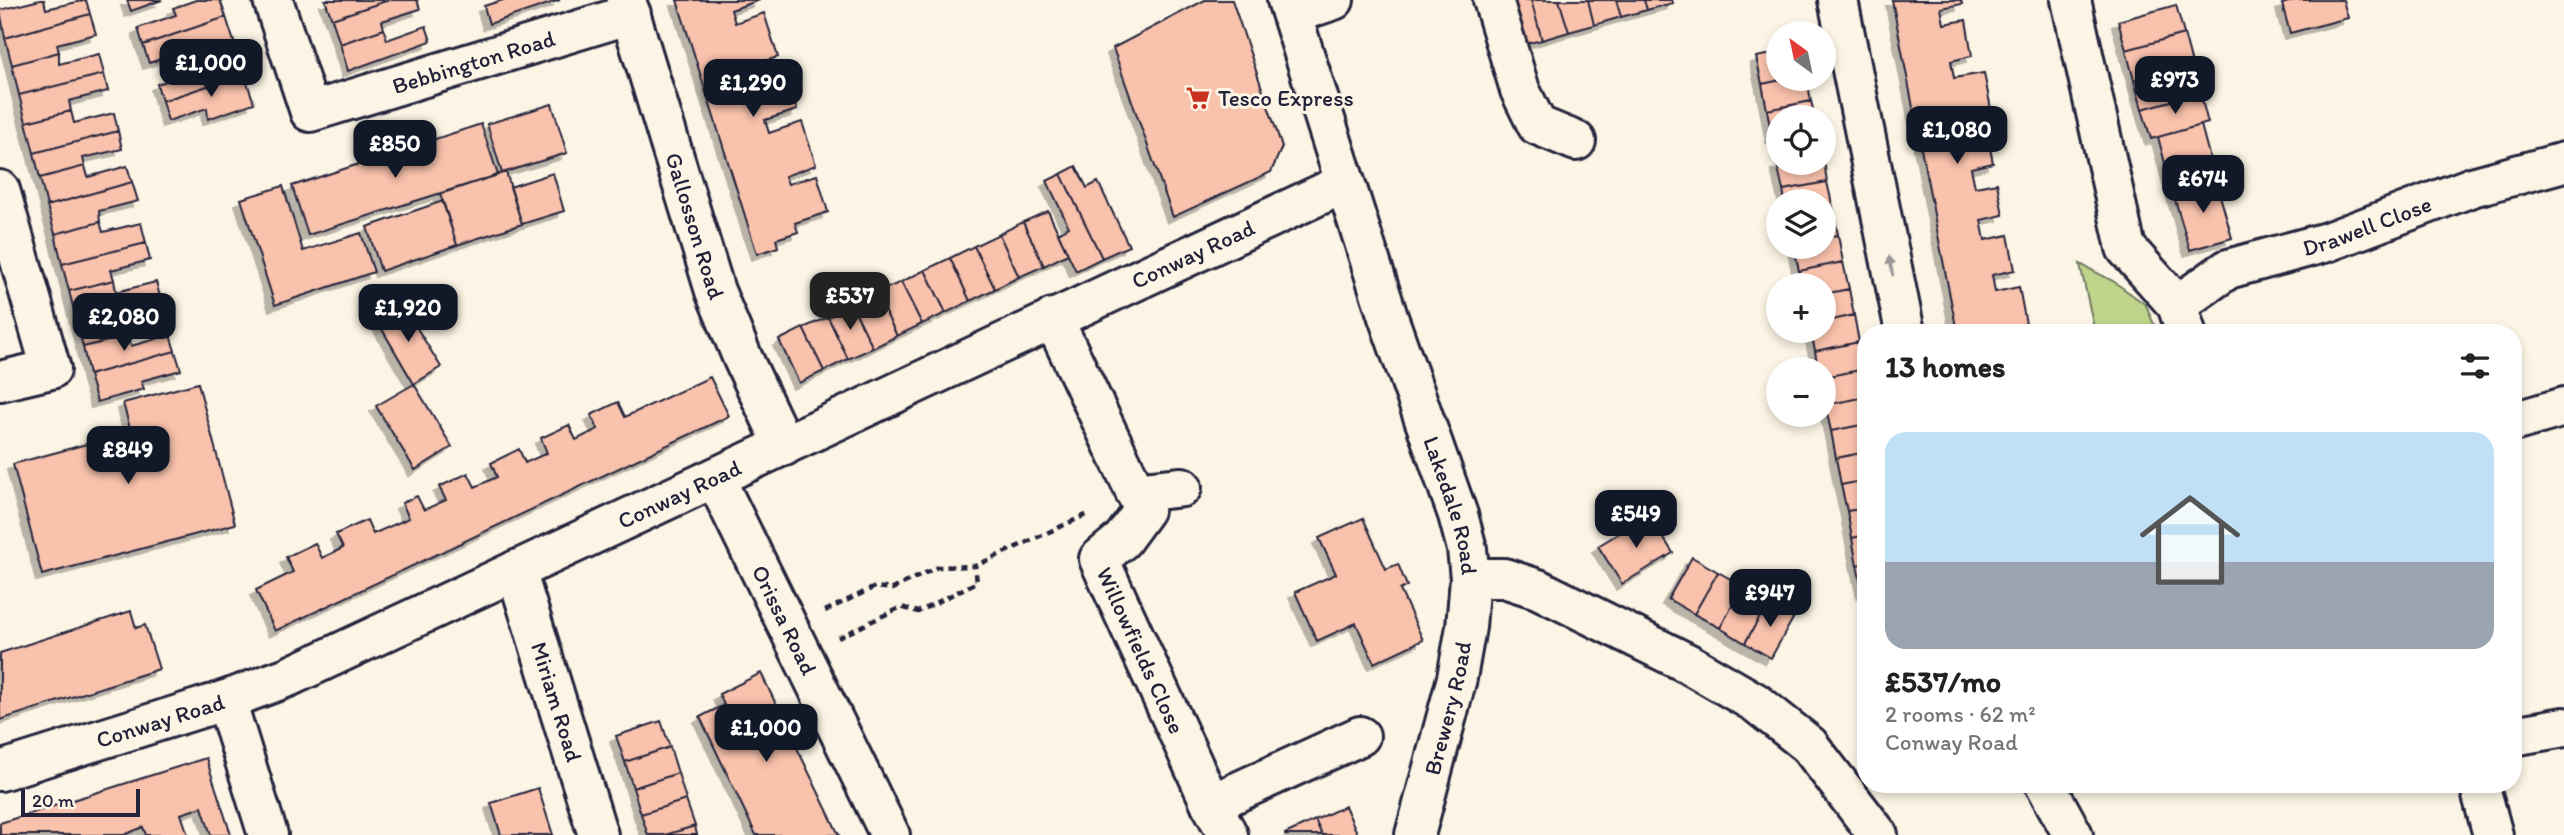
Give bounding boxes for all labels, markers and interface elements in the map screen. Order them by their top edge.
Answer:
north arrow [1766,21,1836,91]
map controls [1766,21,1836,427]
street label: Bebbington Road [389,24,559,100]
pin: £1,000 [154,40,268,99]
text: £1,000 [176,48,246,76]
pin: £973 [2134,57,2216,116]
pin: £1,290 [696,60,810,119]
text: £973 [2151,65,2199,93]
text: £1,290 [720,68,786,96]
supermarket icon: Tesco Express [1184,84,1212,112]
place label: Tesco Express [1218,84,1354,112]
button: locate [1766,105,1836,175]
pin: £1,080 [1900,106,2014,166]
text: £1,080 [1922,115,1992,143]
pin: £850 [354,120,436,180]
text: £850 [369,129,421,157]
street label: Gallosson Road [659,149,731,304]
pin: £674 [2162,156,2244,215]
text: £674 [2178,164,2228,192]
button: layers [1766,189,1836,259]
street label: Drawell Close [2299,190,2435,262]
street label: Conway Road [1127,213,1259,295]
one-way arrow [1886,255,1897,277]
pin: £537 [809,272,891,332]
button: + [1766,273,1836,343]
text: £537 [826,281,874,309]
pin: £1,920 [351,284,465,344]
text: £1,920 [375,293,441,321]
pin: £2,080 [67,294,181,353]
text: £2,080 [89,302,159,330]
icon: filters [2456,347,2494,385]
text: 13 homes [1885,348,2005,385]
button: − [1766,357,1836,427]
pin: £849 [87,426,169,486]
street label: Lakedale Road [1417,433,1484,577]
text: £849 [103,435,153,463]
street label: Conway Road [613,453,746,535]
icon: home [2127,477,2253,603]
pin: £549 [1595,490,1677,550]
text: £549 [1611,499,1661,527]
street label: Orissa Road [746,560,823,680]
street label: Willowfields Close [1091,563,1191,738]
pin: £947 [1729,570,1811,629]
text: £947 [1745,578,1795,606]
street label: Miriam Road [525,638,589,766]
street label: Brewery Road [1418,639,1477,778]
text: £537/mo [1885,663,2001,700]
street label: Conway Road [93,687,228,754]
text: 2 rooms · 62 m² [1885,700,2036,728]
pin: £1,000 [709,704,823,764]
text: £1,000 [731,713,801,741]
text: Conway Road [1885,728,2018,756]
scale bar [21,786,140,818]
text: 20 m [32,789,74,812]

